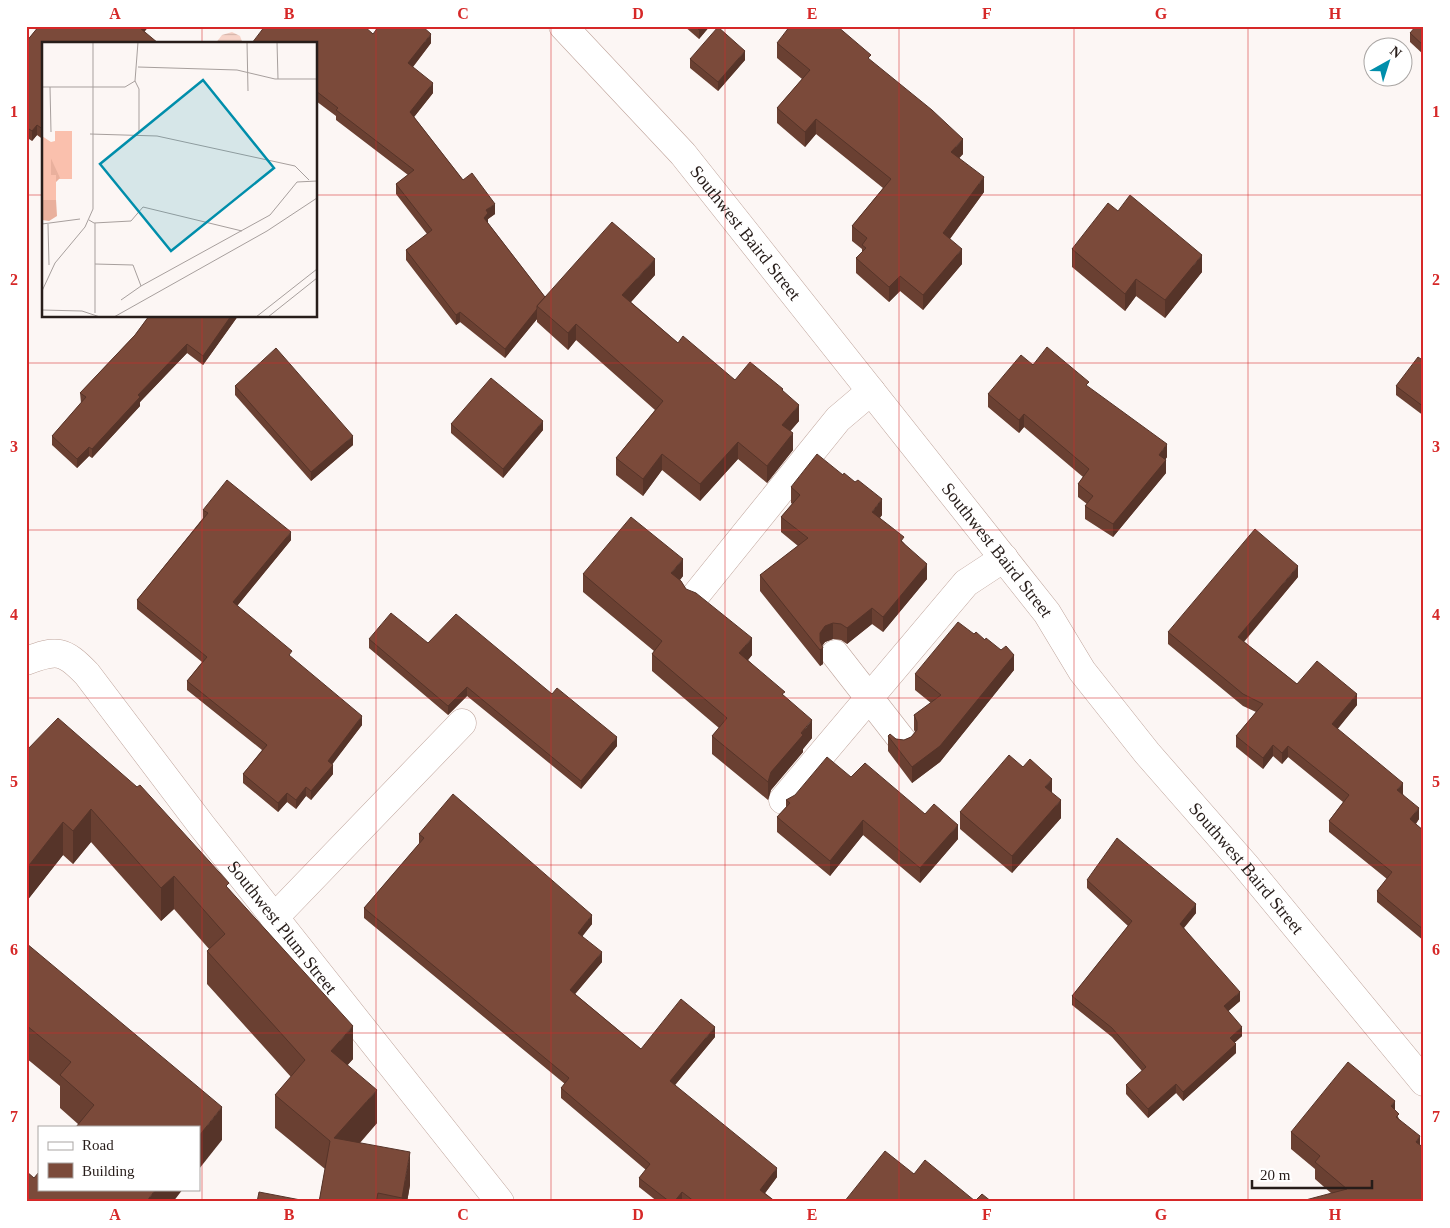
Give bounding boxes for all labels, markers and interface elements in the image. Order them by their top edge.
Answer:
text: A [109,5,121,22]
text: B [284,5,295,22]
text: C [457,5,469,22]
text: D [632,5,644,22]
text: E [807,5,817,22]
text: F [982,5,992,22]
text: G [1155,5,1168,22]
text: H [1329,5,1342,22]
north arrow [1362,38,1412,88]
inset map [42,42,318,318]
text: N [1387,43,1405,61]
text: 1 [10,103,18,120]
text: 1 [1432,103,1440,120]
street label: Southwest Baird Street [686,161,805,304]
text: 2 [10,271,18,288]
text: 2 [1432,271,1440,288]
text: 3 [10,438,18,455]
text: 3 [1432,438,1440,455]
street label: Southwest Baird Street [938,479,1057,621]
text: 4 [10,606,18,623]
text: 4 [1432,606,1440,623]
text: 5 [10,773,18,790]
text: 5 [1432,773,1440,790]
street label: Southwest Baird Street [1185,799,1308,938]
street label: Southwest Plum Street [223,857,341,998]
text: 6 [10,941,18,958]
text: 6 [1432,941,1440,958]
text: 7 [10,1108,18,1125]
text: 7 [1432,1108,1440,1125]
legend [38,1126,200,1190]
text: Road [82,1137,114,1153]
scale bar [1252,1158,1372,1190]
text: Building [82,1163,135,1179]
text: 20 m [1260,1167,1291,1183]
text: A [109,1206,121,1223]
text: B [284,1206,295,1223]
text: C [457,1206,469,1223]
text: D [632,1206,644,1223]
text: E [807,1206,817,1223]
text: F [982,1206,992,1223]
text: G [1155,1206,1168,1223]
text: H [1329,1206,1342,1223]

